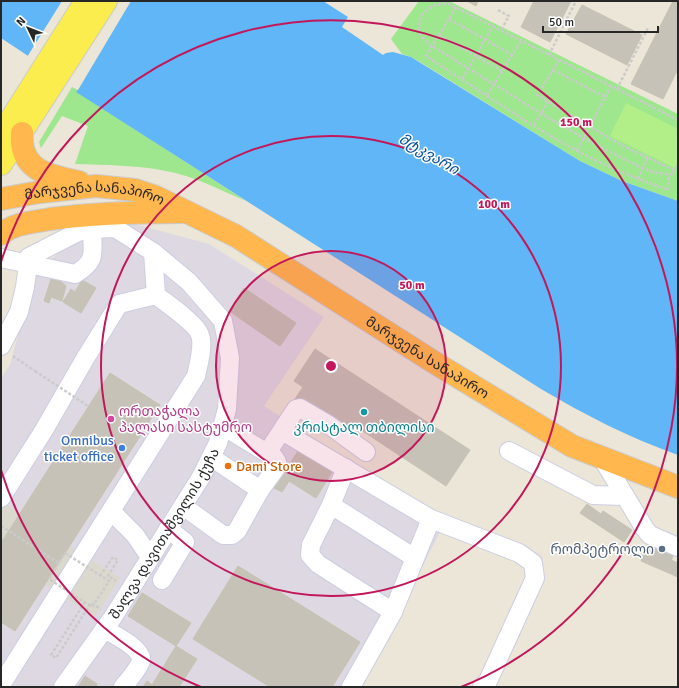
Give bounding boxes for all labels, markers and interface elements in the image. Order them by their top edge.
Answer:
north arrow [8,8,48,48]
scale bar [543,8,658,34]
text: N [14,14,28,29]
text: 50 m [549,15,574,30]
text: 150 m [560,115,592,130]
water label: მტკვარი [396,130,463,179]
street label: მარჯვენა სანაპირო [23,177,167,208]
text: 100 m [478,197,510,212]
text: 50 m [399,278,425,293]
street label: მარჯვენა სანაპირო [363,313,492,402]
centre of rings [324,359,338,373]
place label: ორთაჭალა პალასი სასტუმრო [119,403,252,436]
marker: კრისტალ თბილისი [359,407,369,417]
marker: ორთაჭალა პალასი სასტუმრო [106,414,116,424]
place label: კრისტალ თბილისი [293,419,435,436]
place label: Omnibus ticket office [44,432,114,465]
marker: Omnibus ticket office [117,443,127,453]
street label: შალვა დავითაშვილის ქუჩა [105,445,223,622]
place label: Dami Store [236,458,302,475]
marker: Dami Store [223,461,233,471]
place label: რომპეტროლი [551,541,654,558]
marker: რომპეტროლი [657,544,667,554]

